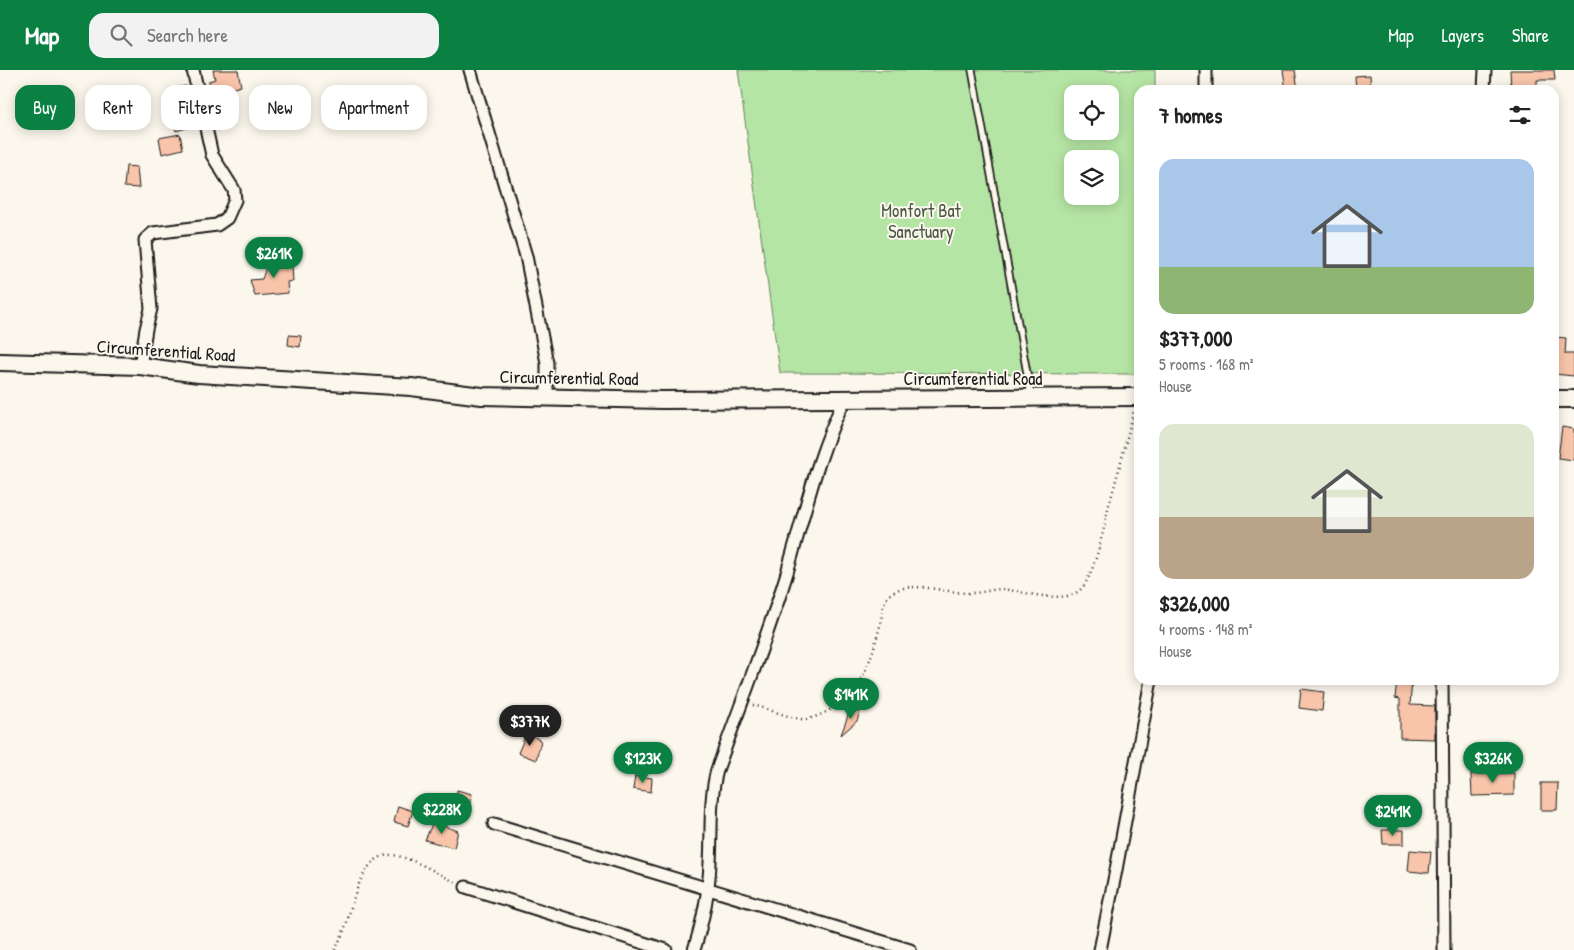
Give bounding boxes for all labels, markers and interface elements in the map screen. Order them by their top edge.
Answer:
search box [89,13,439,58]
text: Map [25,19,59,51]
icon: search [107,21,135,49]
text: Search here [147,22,228,48]
text: Map [1388,23,1414,48]
text: Layers [1442,23,1484,48]
text: Share [1512,23,1549,48]
chip: Buy [15,85,75,130]
chip: Rent [85,85,151,130]
chip: Filters [161,85,239,130]
chip: New [249,85,311,130]
chip: Apartment [321,85,427,130]
map controls [1064,85,1119,205]
button: locate [1064,85,1119,140]
text: 7 homes [1159,101,1222,130]
icon: filters [1506,101,1534,129]
button: layers [1064,150,1119,205]
icon: home [1302,191,1392,281]
park label: Monfort Bat Sanctuary [881,198,962,244]
pin: $261K [239,236,309,279]
text: $261K [256,242,292,264]
text: $377,000 [1159,324,1232,353]
street label: Circumferential Road [96,333,236,368]
text: 5 rooms · 168 m² [1159,353,1253,375]
street label: Circumferential Road [499,364,639,391]
street label: Circumferential Road [904,366,1042,391]
text: House [1159,375,1192,397]
icon: home [1302,456,1392,546]
text: $326,000 [1159,589,1230,618]
text: 4 rooms · 148 m² [1159,618,1252,640]
text: House [1159,640,1192,662]
pin: $141K [816,678,886,720]
text: $141K [834,683,868,705]
pin: $377K [495,704,565,747]
text: $377K [510,710,550,732]
pin: $123K [608,742,678,784]
pin: $326K [1458,742,1528,784]
text: $123K [625,747,661,769]
text: $326K [1474,747,1512,769]
pin: $228K [407,792,477,835]
pin: $241K [1358,794,1428,837]
text: $228K [423,798,461,820]
text: $241K [1375,800,1411,822]

